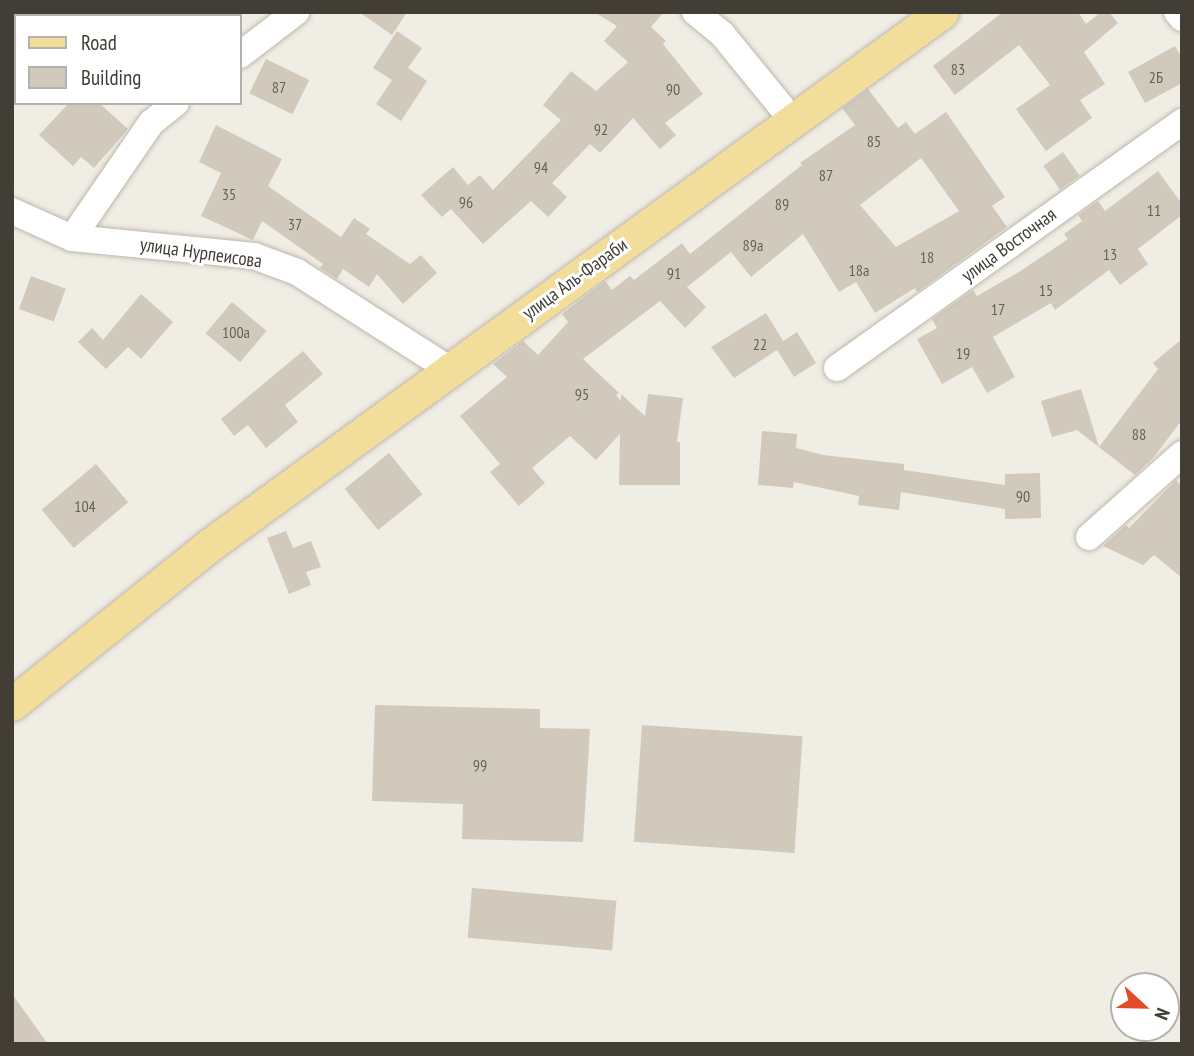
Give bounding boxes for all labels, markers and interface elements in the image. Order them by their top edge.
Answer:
legend [14,14,242,105]
text: Road [81,29,117,56]
house number: 83 [951,59,965,79]
text: Building [81,64,141,91]
house number: 2Б [1149,67,1163,87]
house number: 87 [272,77,286,97]
house number: 90 [666,79,680,99]
house number: 92 [594,119,608,139]
house number: 85 [867,131,881,151]
house number: 94 [534,157,548,177]
house number: 87 [819,165,833,185]
house number: 35 [222,184,236,204]
house number: 96 [459,192,473,212]
house number: 89 [775,194,789,214]
house number: 11 [1147,200,1161,220]
street label: улица Восточная [957,203,1061,287]
house number: 37 [288,214,302,234]
street label: улица Нурпеисова [139,233,263,273]
street label: улица Аль-Фараби [518,233,632,325]
house number: 89а [743,235,763,255]
house number: 13 [1103,244,1117,264]
house number: 18 [920,247,934,267]
house number: 18а [849,260,869,280]
house number: 91 [667,263,681,283]
house number: 15 [1039,280,1053,300]
house number: 17 [991,299,1005,319]
house number: 100а [222,322,250,342]
house number: 22 [753,334,767,354]
house number: 19 [956,343,970,363]
house number: 95 [575,384,589,404]
house number: 88 [1132,424,1146,444]
house number: 90 [1016,486,1030,506]
house number: 104 [74,496,96,516]
house number: 99 [473,755,487,775]
north arrow [1110,972,1180,1042]
text: N [1150,1005,1176,1023]

